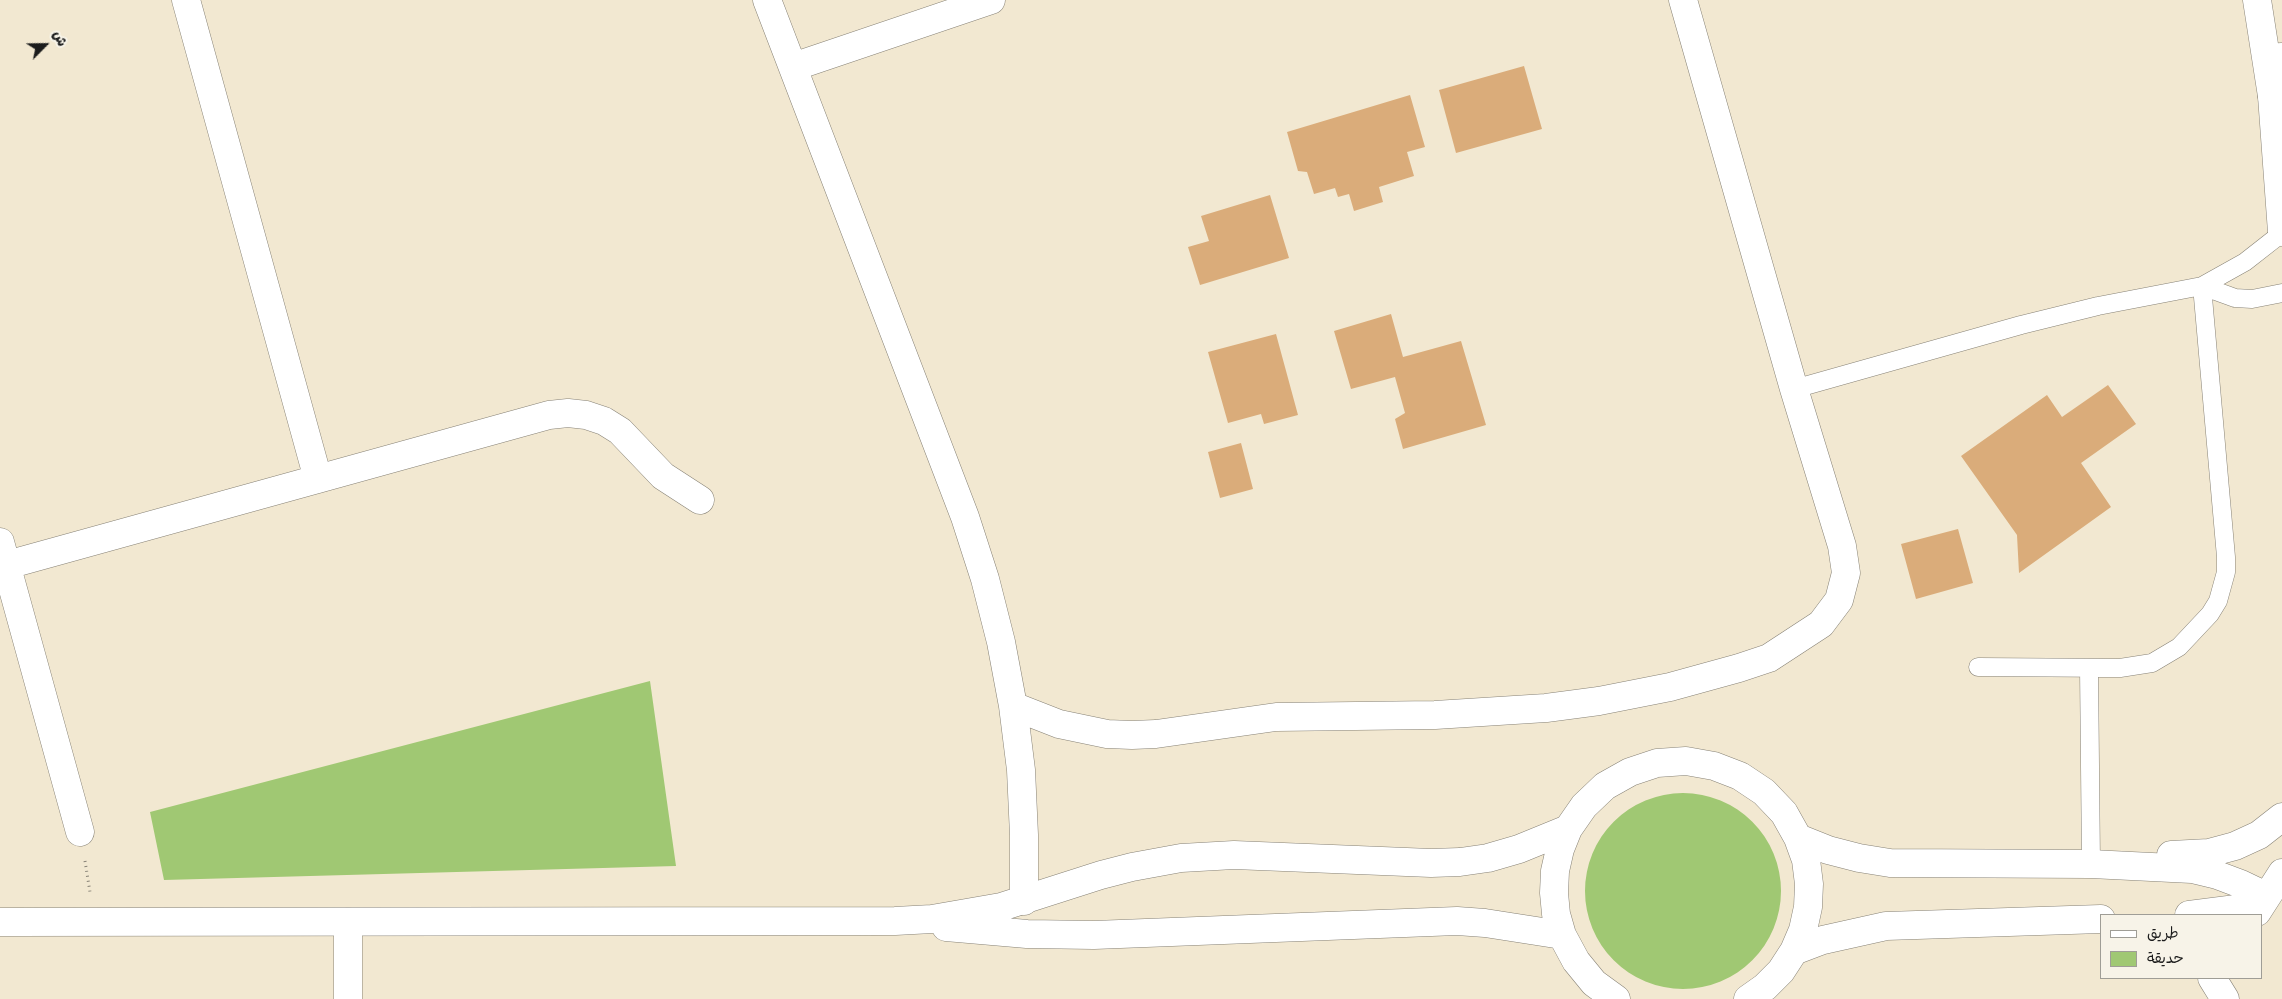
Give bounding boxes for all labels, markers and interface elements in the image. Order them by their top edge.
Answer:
north arrow [20,20,70,70]
text: ش [47,28,71,50]
legend [2100,914,2262,979]
text: طريق [2147,924,2179,946]
text: حديقة [2147,949,2184,971]

